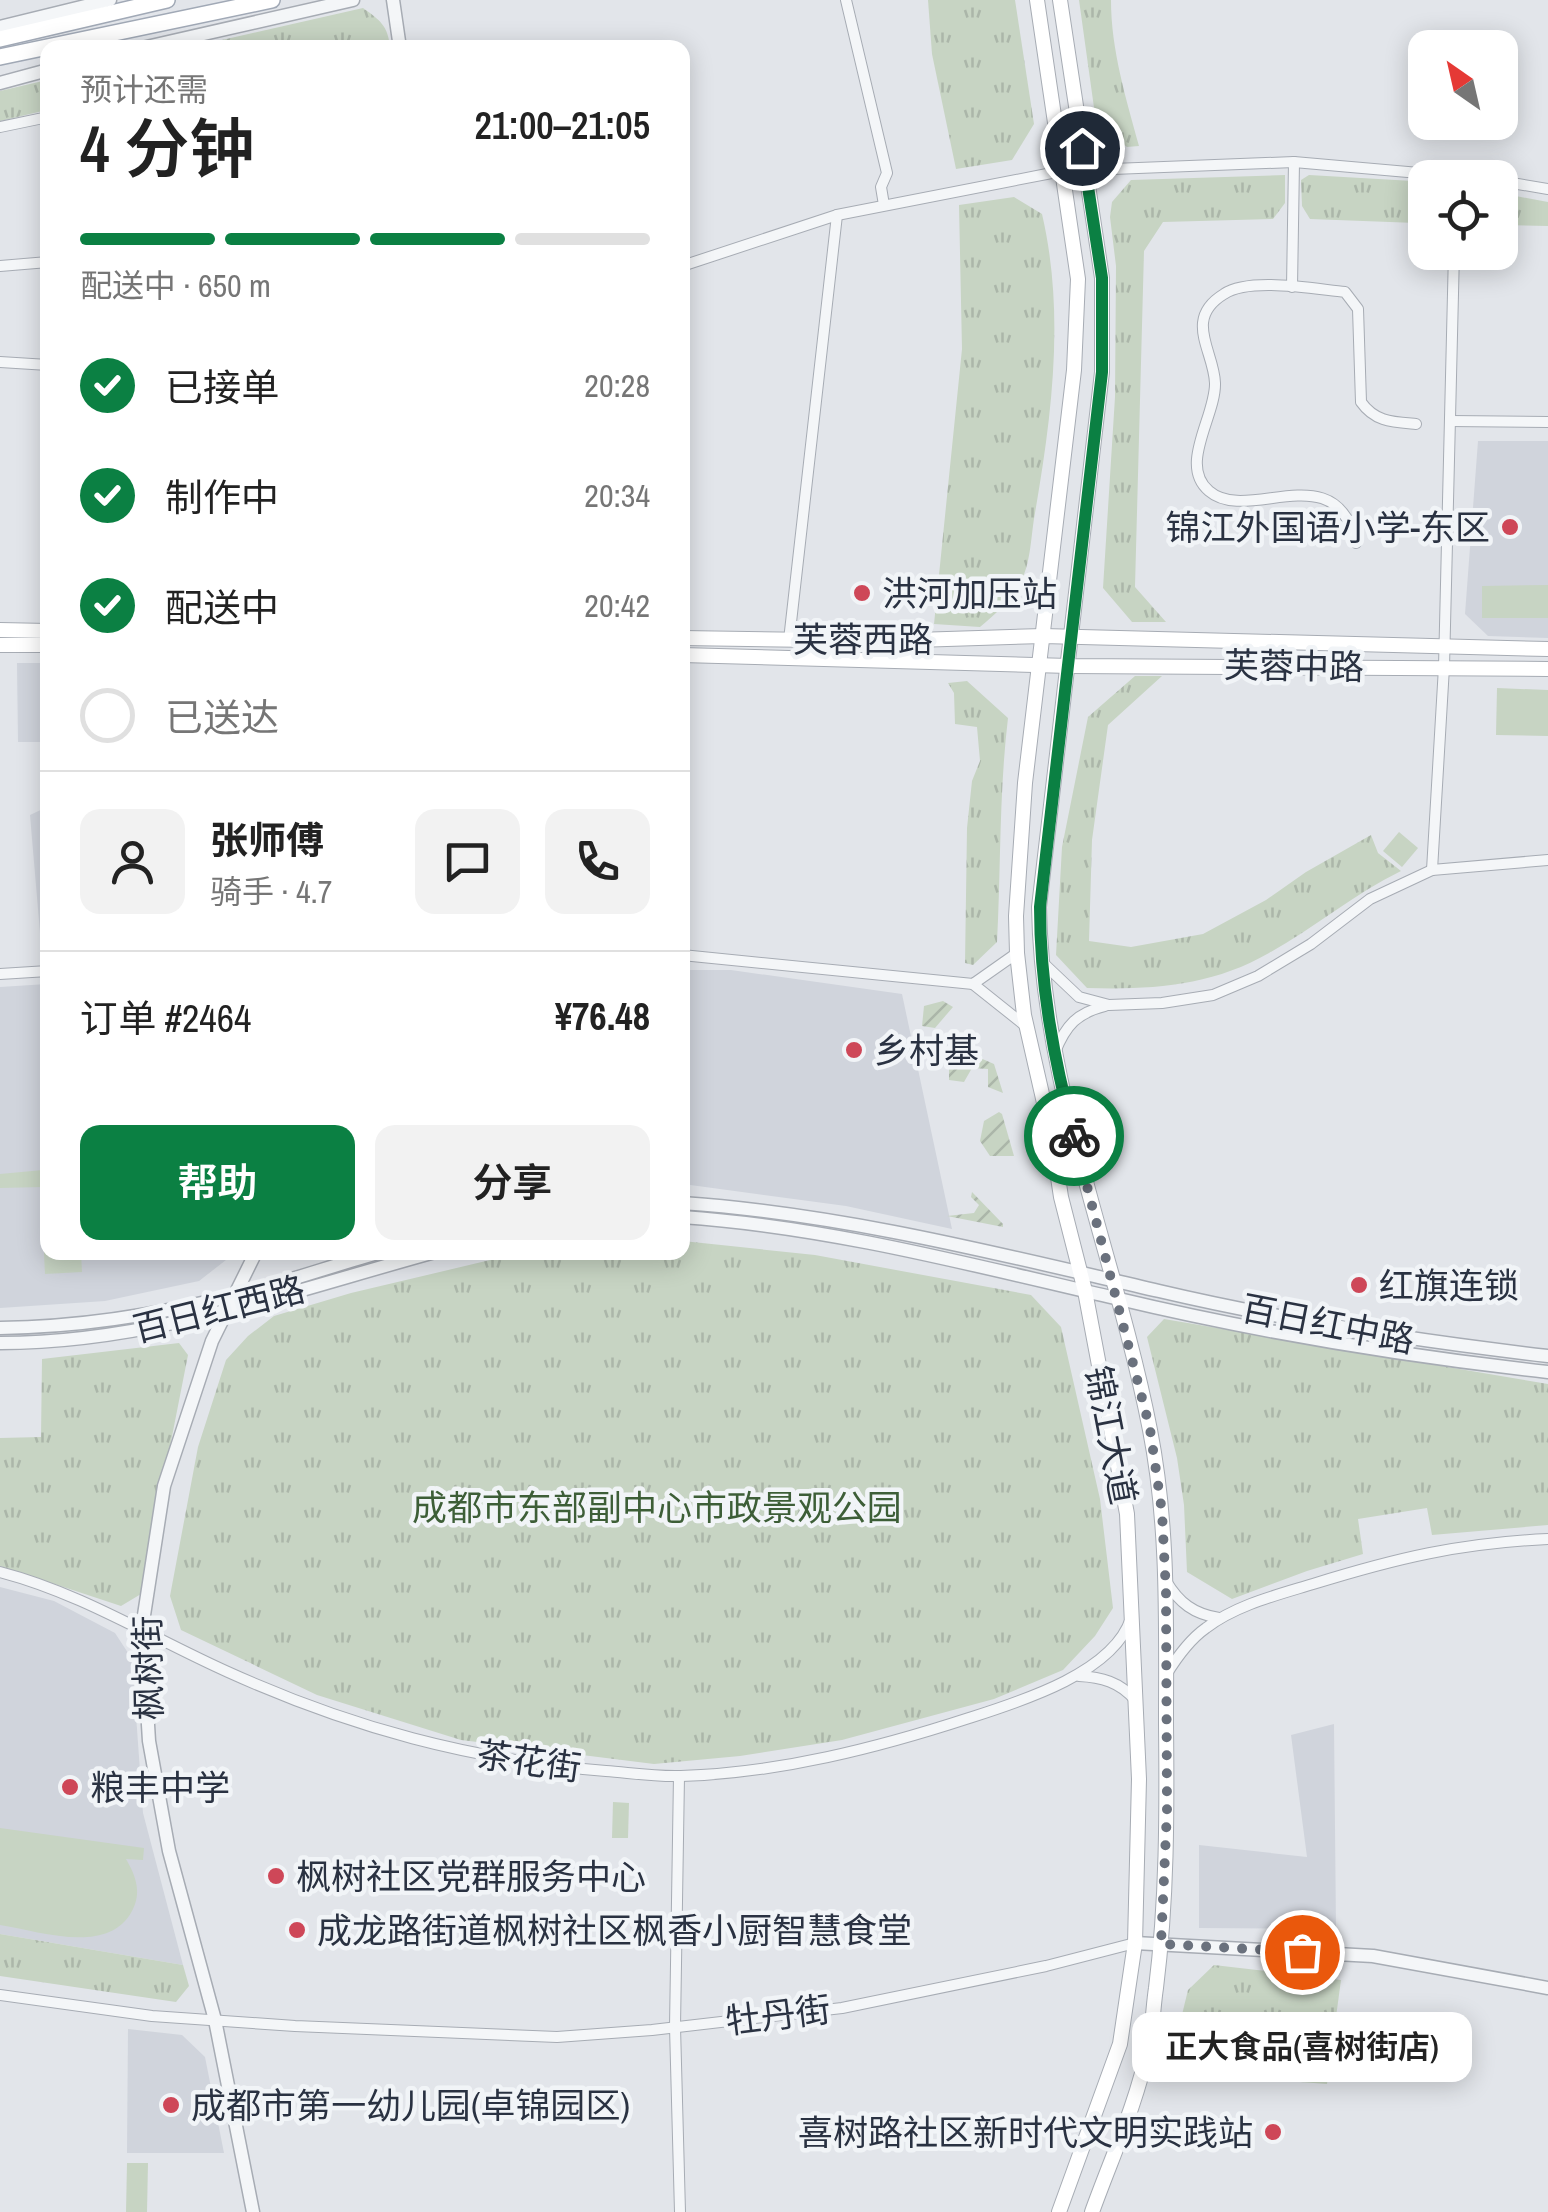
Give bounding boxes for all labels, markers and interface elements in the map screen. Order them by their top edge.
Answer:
north arrow [1408,30,1518,140]
map controls [1408,30,1518,270]
text: 预计还需 [80,68,208,111]
text: 21:00–21:05 [474,100,650,151]
text: 4 分钟 [80,105,254,192]
pin [1040,106,1125,191]
icon: home [1055,121,1110,176]
button: locate [1408,160,1518,270]
text: 配送中 · 650 m [80,264,271,307]
icon: check [80,358,135,413]
text: 已接单 [165,362,279,413]
text: 20:28 [584,364,650,407]
icon: check [80,468,135,523]
text: 制作中 [165,472,279,523]
text: 20:34 [584,474,650,517]
place label: 锦江外国语小学-东区 [1165,504,1490,551]
marker: 锦江外国语小学-东区 [1499,516,1521,538]
place label: 洪河加压站 [882,570,1057,617]
icon: check [80,578,135,633]
text: 配送中 [165,582,279,633]
marker: 洪河加压站 [851,582,873,604]
text: 20:42 [584,584,650,627]
street label: 芙蓉西路 [793,616,933,663]
street label: 芙蓉中路 [1224,641,1364,691]
text: 已送达 [165,692,279,743]
button: person [80,809,185,914]
button: chat [415,809,520,914]
button: phone [545,809,650,914]
text: 张师傅 [210,815,324,866]
text: 骑手 · 4.7 [210,870,332,913]
text: ¥76.48 [555,991,650,1042]
text: 订单 #2464 [80,993,251,1044]
place label: 乡村基 [874,1027,979,1074]
marker: 乡村基 [843,1039,865,1061]
courier [1024,1086,1124,1186]
icon: bike [1047,1109,1102,1164]
button: 帮助 [80,1125,355,1240]
button: 分享 [375,1125,650,1240]
place label: 红旗连锁 [1379,1262,1519,1309]
street label: 百日红西路 [128,1265,310,1353]
marker: 红旗连锁 [1348,1274,1370,1296]
street label: 百日红中路 [1238,1284,1418,1364]
street label: 锦江大道 [1075,1362,1147,1508]
park label: 成都市东部副中心市政景观公园 [412,1484,902,1531]
street label: 枫树街 [124,1615,172,1721]
street label: 茶花街 [474,1730,584,1792]
place label: 粮丰中学 [90,1764,230,1811]
marker: 粮丰中学 [59,1776,81,1798]
place label: 枫树社区党群服务中心 [296,1853,646,1900]
marker: 枫树社区党群服务中心 [265,1865,287,1887]
place label: 成龙路街道枫树社区枫香小厨智慧食堂 [317,1907,912,1954]
pin [1260,1910,1345,1995]
marker: 成龙路街道枫树社区枫香小厨智慧食堂 [286,1919,308,1941]
icon: bag [1275,1925,1330,1980]
street label: 牡丹街 [723,1985,833,2045]
callout: 正大食品(喜树街店) [1132,2012,1472,2082]
text: 正大食品(喜树街店) [1165,2025,1439,2068]
place label: 成都市第一幼儿园(卓锦园区) [191,2082,630,2129]
marker: 成都市第一幼儿园(卓锦园区) [160,2094,182,2116]
place label: 喜树路社区新时代文明实践站 [798,2109,1253,2156]
marker: 喜树路社区新时代文明实践站 [1262,2121,1284,2143]

